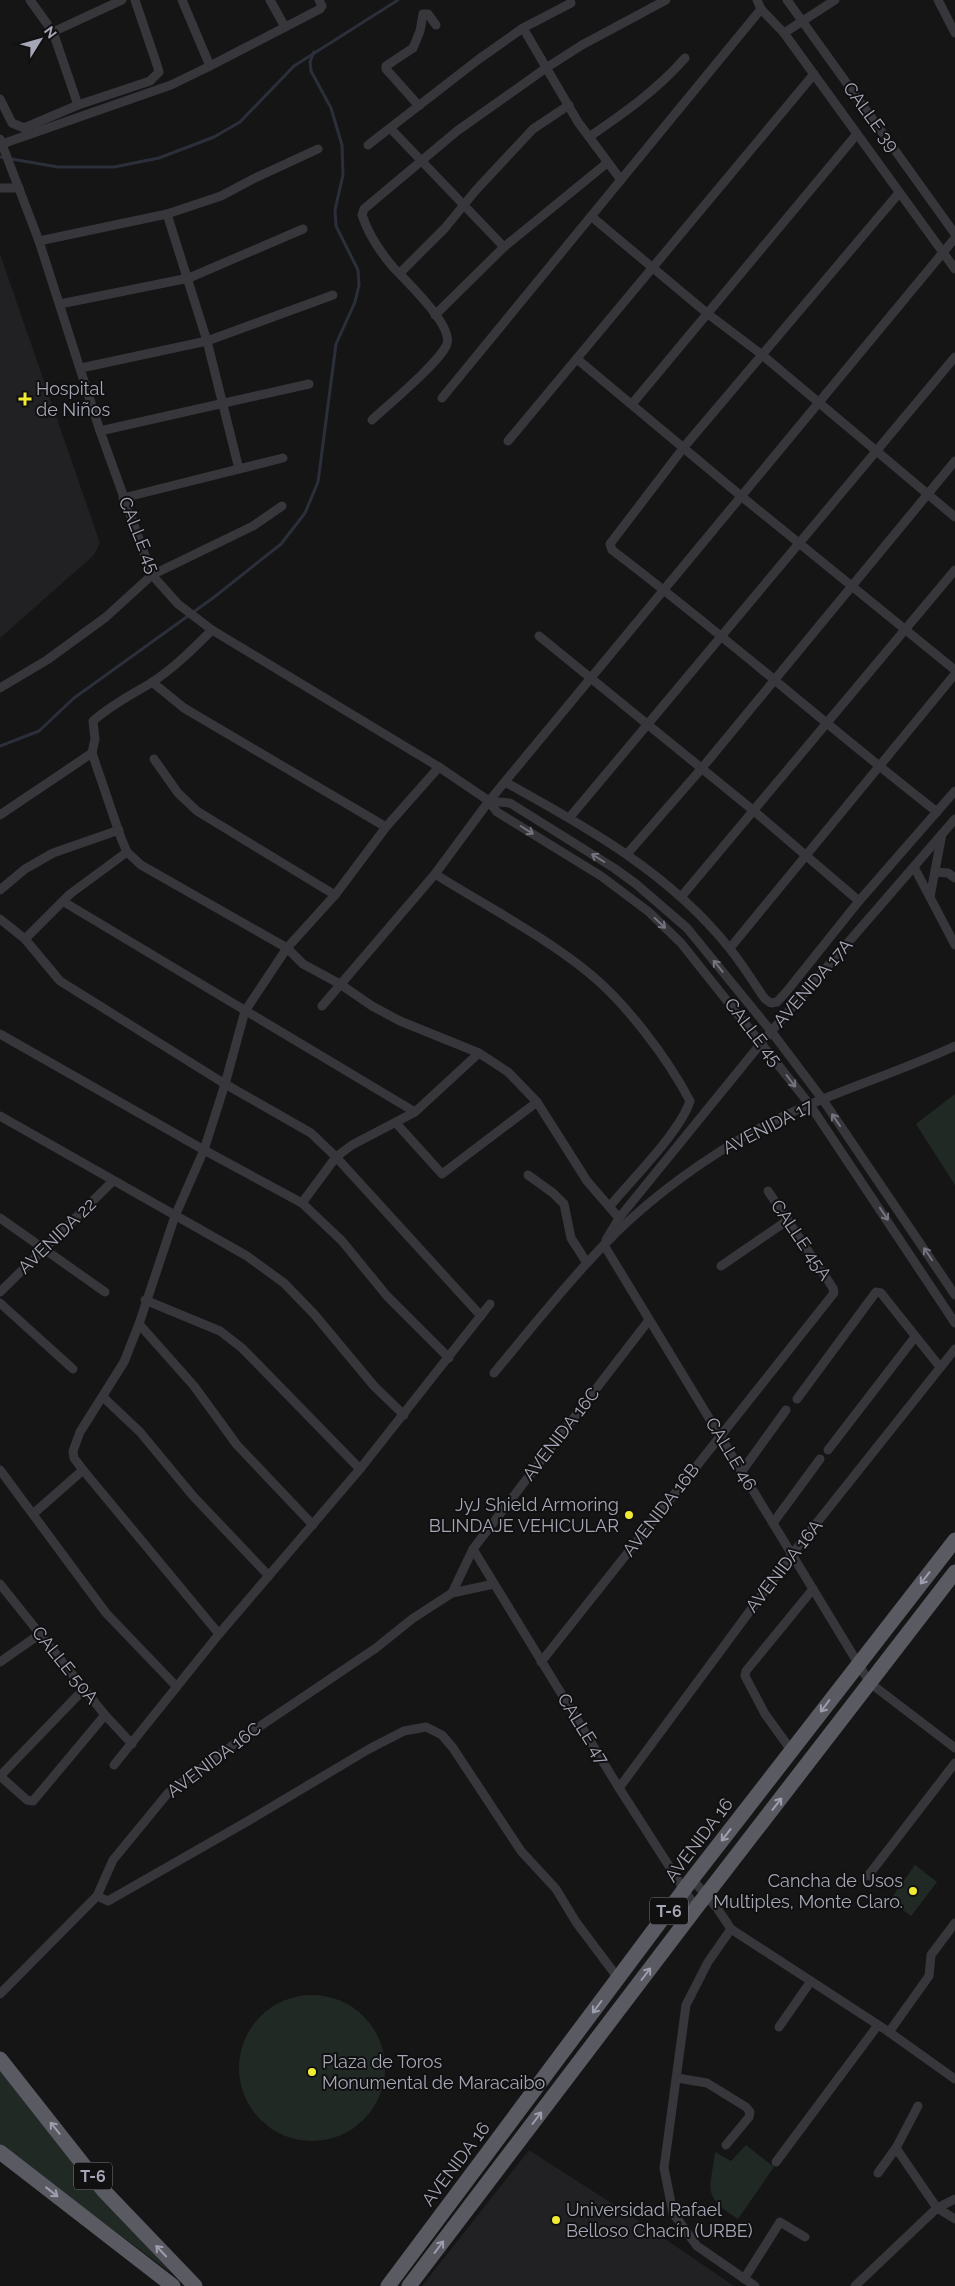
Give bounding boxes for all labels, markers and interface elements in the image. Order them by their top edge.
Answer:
north arrow [15,15,65,65]
text: N [41,23,60,41]
street label: CALLE 39 [839,78,904,156]
place label: Hospital de Niños [36,378,110,420]
marker: Hospital de Niños [18,392,32,406]
street label: CALLE 45 [115,494,164,576]
one-way arrow [520,826,534,836]
one-way arrow [592,853,606,863]
one-way arrow [654,917,666,929]
street label: AVENIDA 17A [769,934,857,1031]
one-way arrow [713,960,724,973]
street label: CALLE 45 [720,994,787,1070]
one-way arrow [786,1074,796,1088]
street label: AVENIDA 17 [719,1095,817,1158]
one-way arrow [831,1113,841,1127]
street label: AVENIDA 22 [13,1193,100,1278]
street label: CALLE 45A [767,1195,836,1284]
one-way arrow [879,1207,889,1221]
one-way arrow [923,1248,933,1262]
street label: AVENIDA 16C [518,1383,603,1484]
street label: CALLE 46 [701,1413,762,1494]
street label: AVENIDA 16B [618,1459,703,1560]
place label: JyJ Shield Armoring BLINDAJE VEHICULAR [429,1494,619,1536]
marker: JyJ Shield Armoring BLINDAJE VEHICULAR [623,1509,635,1521]
street label: AVENIDA 16A [741,1515,826,1616]
one-way arrow [919,1571,930,1584]
street label: CALLE 50A [28,1622,103,1708]
street label: CALLE 47 [553,1689,614,1769]
one-way arrow [819,1699,830,1712]
street label: AVENIDA 16C [163,1717,265,1802]
street label: AVENIDA 16 [660,1793,737,1886]
one-way arrow [771,1798,782,1811]
one-way arrow [721,1828,731,1842]
place label: Cancha de Usos Multiples, Monte Claro. [713,1870,903,1912]
marker: Cancha de Usos Multiples, Monte Claro. [907,1885,919,1897]
road number: T-6 [650,1898,688,1924]
one-way arrow [641,1967,651,1981]
one-way arrow [591,2000,602,2013]
place label: Plaza de Toros Monumental de Maracaibo [322,2051,545,2093]
marker: Plaza de Toros Monumental de Maracaibo [306,2066,318,2078]
one-way arrow [532,2111,542,2125]
street label: AVENIDA 16 [417,2117,494,2210]
one-way arrow [49,2122,60,2135]
road number: T-6 [74,2162,112,2190]
one-way arrow [45,2187,58,2198]
place label: Universidad Rafael Belloso Chacín (URBE) [566,2199,753,2241]
marker: Universidad Rafael Belloso Chacín (URBE) [550,2214,562,2226]
one-way arrow [434,2240,444,2254]
one-way arrow [155,2245,167,2258]

